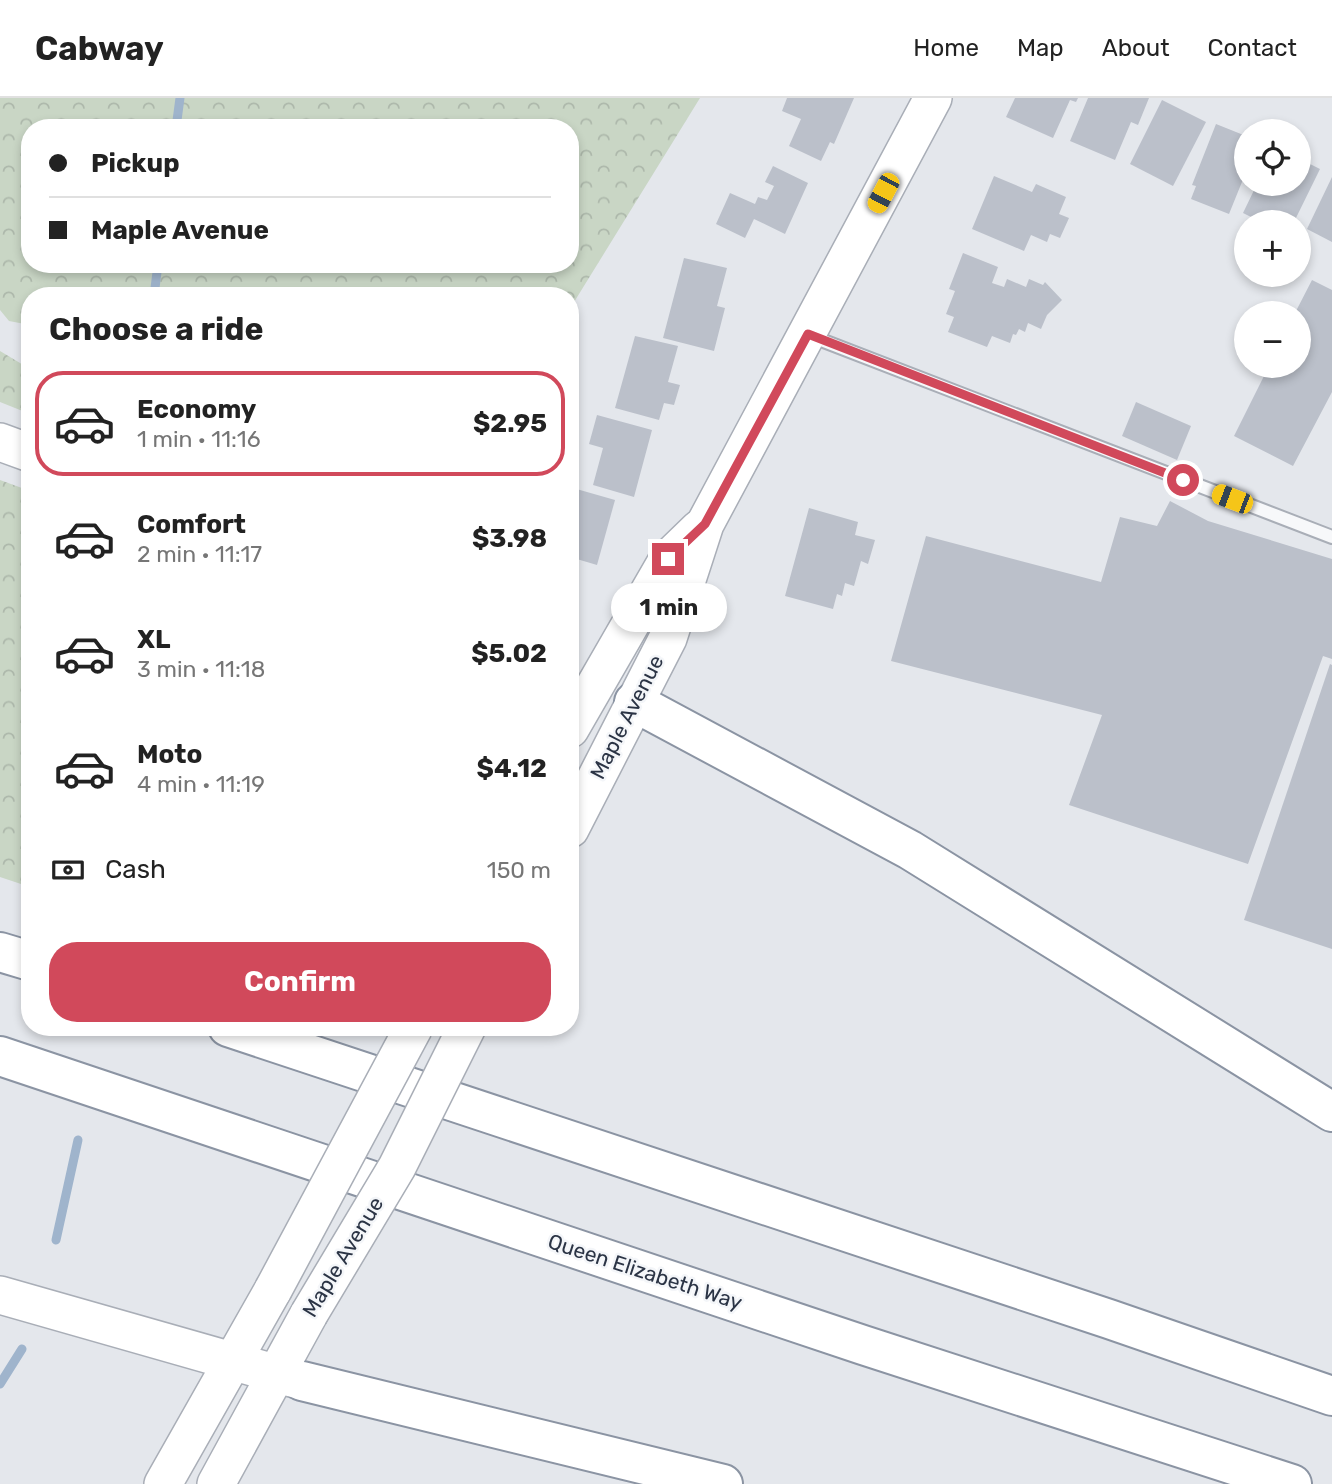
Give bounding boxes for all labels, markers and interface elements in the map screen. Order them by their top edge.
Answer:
text: Cabway [35,29,164,68]
text: Home [913,34,979,62]
text: Map [1017,34,1064,62]
text: About [1102,34,1170,62]
text: Contact [1208,34,1297,62]
map controls [1234,119,1311,378]
button: locate [1234,119,1311,196]
text: Pickup [91,148,180,179]
car [864,170,903,216]
button: + [1234,210,1311,287]
text: Maple Avenue [91,215,269,246]
button: − [1234,301,1311,378]
text: Choose a ride [49,310,263,348]
icon: car [53,392,116,455]
text: Economy [137,394,256,425]
text: $2.95 [473,408,547,439]
text: 1 min · 11:16 [137,425,261,453]
route start [1167,464,1199,496]
car [1209,482,1256,516]
icon: car [53,507,116,570]
text: Comfort [137,509,246,540]
text: $3.98 [472,523,547,554]
text: 2 min · 11:17 [137,540,262,568]
route end [652,543,684,575]
callout: 1 min [610,584,726,632]
text: 1 min [640,593,698,621]
icon: car [53,622,116,685]
text: XL [137,624,170,655]
text: $5.02 [471,638,547,669]
street label: Maple Avenue [585,651,669,783]
text: 3 min · 11:18 [137,655,265,683]
icon: car [53,737,116,800]
text: Moto [137,739,202,770]
text: $4.12 [477,753,547,784]
text: 4 min · 11:19 [137,770,265,798]
icon: cash [49,851,87,889]
text: Cash [105,854,166,885]
text: 150 m [487,856,551,884]
button: Confirm [49,942,551,1022]
street label: Maple Avenue [297,1192,388,1321]
street label: Queen Elizabeth Way [545,1228,746,1315]

